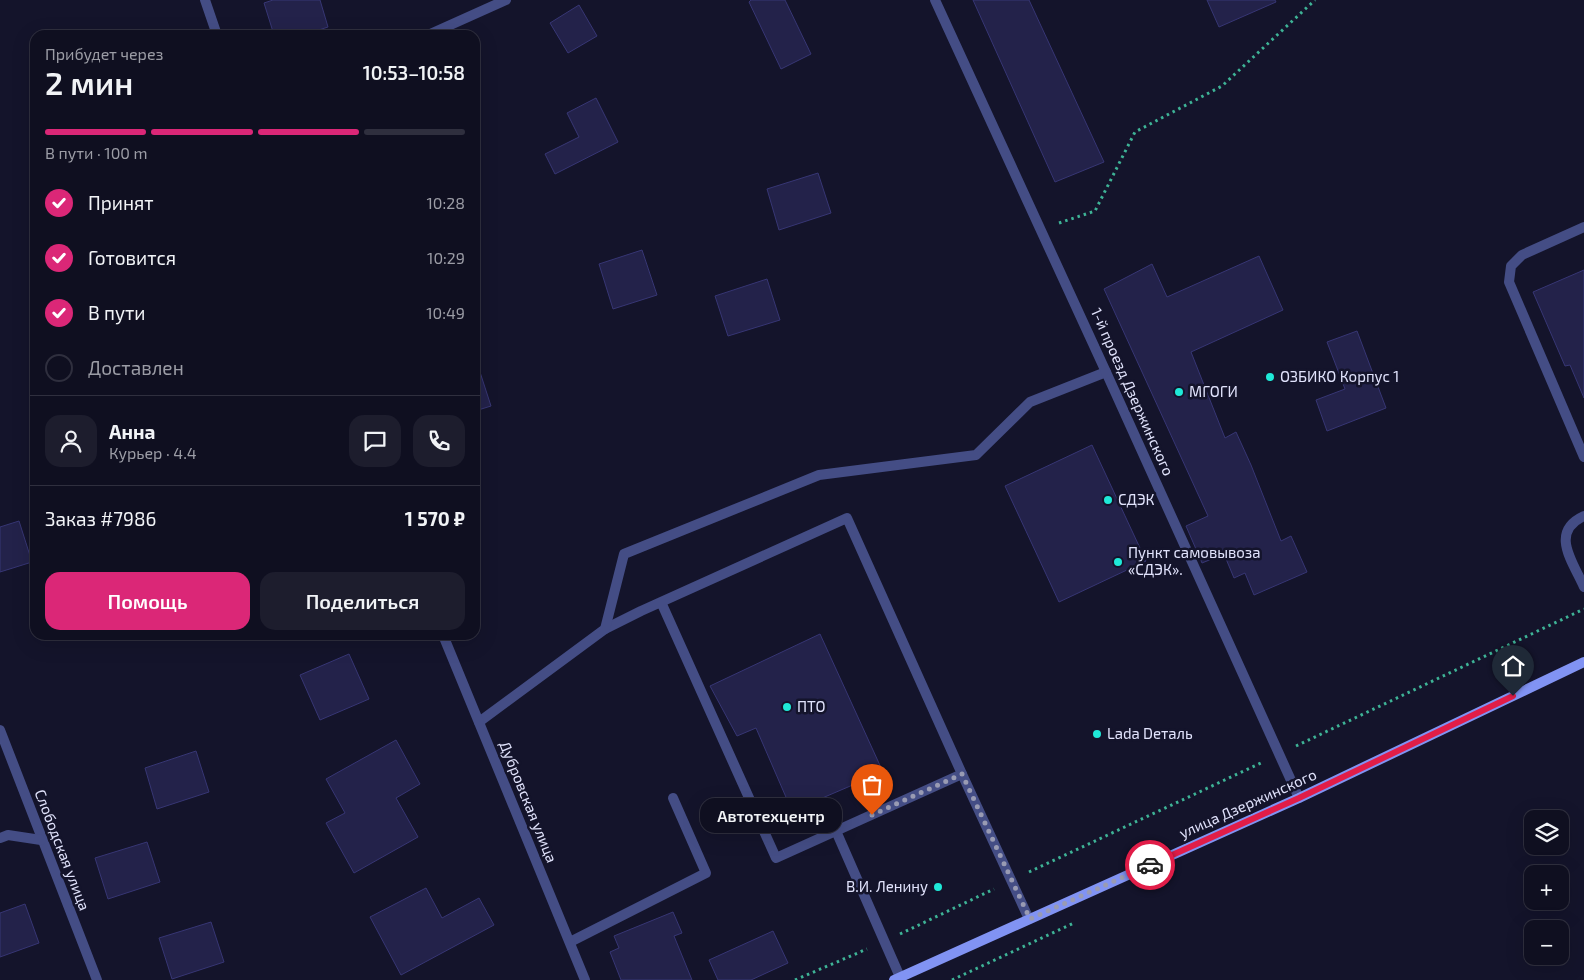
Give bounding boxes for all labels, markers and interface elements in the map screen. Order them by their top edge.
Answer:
text: Прибудет через [45,44,163,63]
text: 10:53–10:58 [363,61,465,84]
text: 2 мин [45,63,133,101]
text: В пути · 100 m [45,143,148,162]
icon: check [45,189,73,217]
text: Принят [88,191,154,214]
text: 10:28 [427,193,465,212]
icon: check [45,244,73,272]
text: Готовится [88,246,176,269]
text: 10:29 [427,248,465,267]
icon: check [45,299,73,327]
text: В пути [88,301,146,324]
text: 10:49 [426,303,465,322]
street label: 1-й проезд Дзержинского [1088,305,1178,478]
text: Доставлен [88,356,184,379]
place label: ОЗБИКО Корпус 1 [1280,367,1399,386]
marker: ОЗБИКО Корпус 1 [1264,371,1276,383]
place label: МГОГИ [1189,382,1238,400]
marker: МГОГИ [1173,386,1185,398]
button: person [45,415,97,467]
button: chat [349,415,401,467]
button: phone [413,415,465,467]
text: Анна [109,420,155,443]
text: Курьер · 4.4 [109,443,197,462]
place label: СДЭК [1118,490,1155,508]
marker: СДЭК [1102,494,1114,506]
text: Заказ #7986 [45,507,156,530]
text: 1 570 ₽ [405,507,465,530]
place label: Пункт самовывоза «СДЭК». [1128,543,1261,578]
marker: Пункт самовывоза «СДЭК». [1112,556,1124,568]
button: Помощь [45,572,250,630]
button: Поделиться [260,572,465,630]
pin [1492,645,1534,696]
icon: home [1499,652,1527,680]
place label: ПТО [797,697,826,715]
marker: ПТО [781,701,793,713]
place label: Lada Dеталь [1107,724,1193,742]
marker: Lada Dеталь [1091,728,1103,740]
street label: Дубровская улица [495,738,562,865]
pin [851,764,893,815]
street label: улица Дзержинского [1176,765,1320,842]
icon: bag [858,771,886,799]
street label: Слободская улица [31,786,94,913]
callout: Автотехцентр [700,798,842,832]
text: Автотехцентр [717,806,825,825]
map controls [1524,810,1569,965]
button: layers [1524,810,1569,855]
courier [1125,840,1175,890]
icon: car [1136,851,1164,879]
button: + [1524,865,1569,910]
place label: В.И. Ленину [846,877,928,896]
marker: В.И. Ленину [932,881,944,893]
button: − [1524,920,1569,965]

